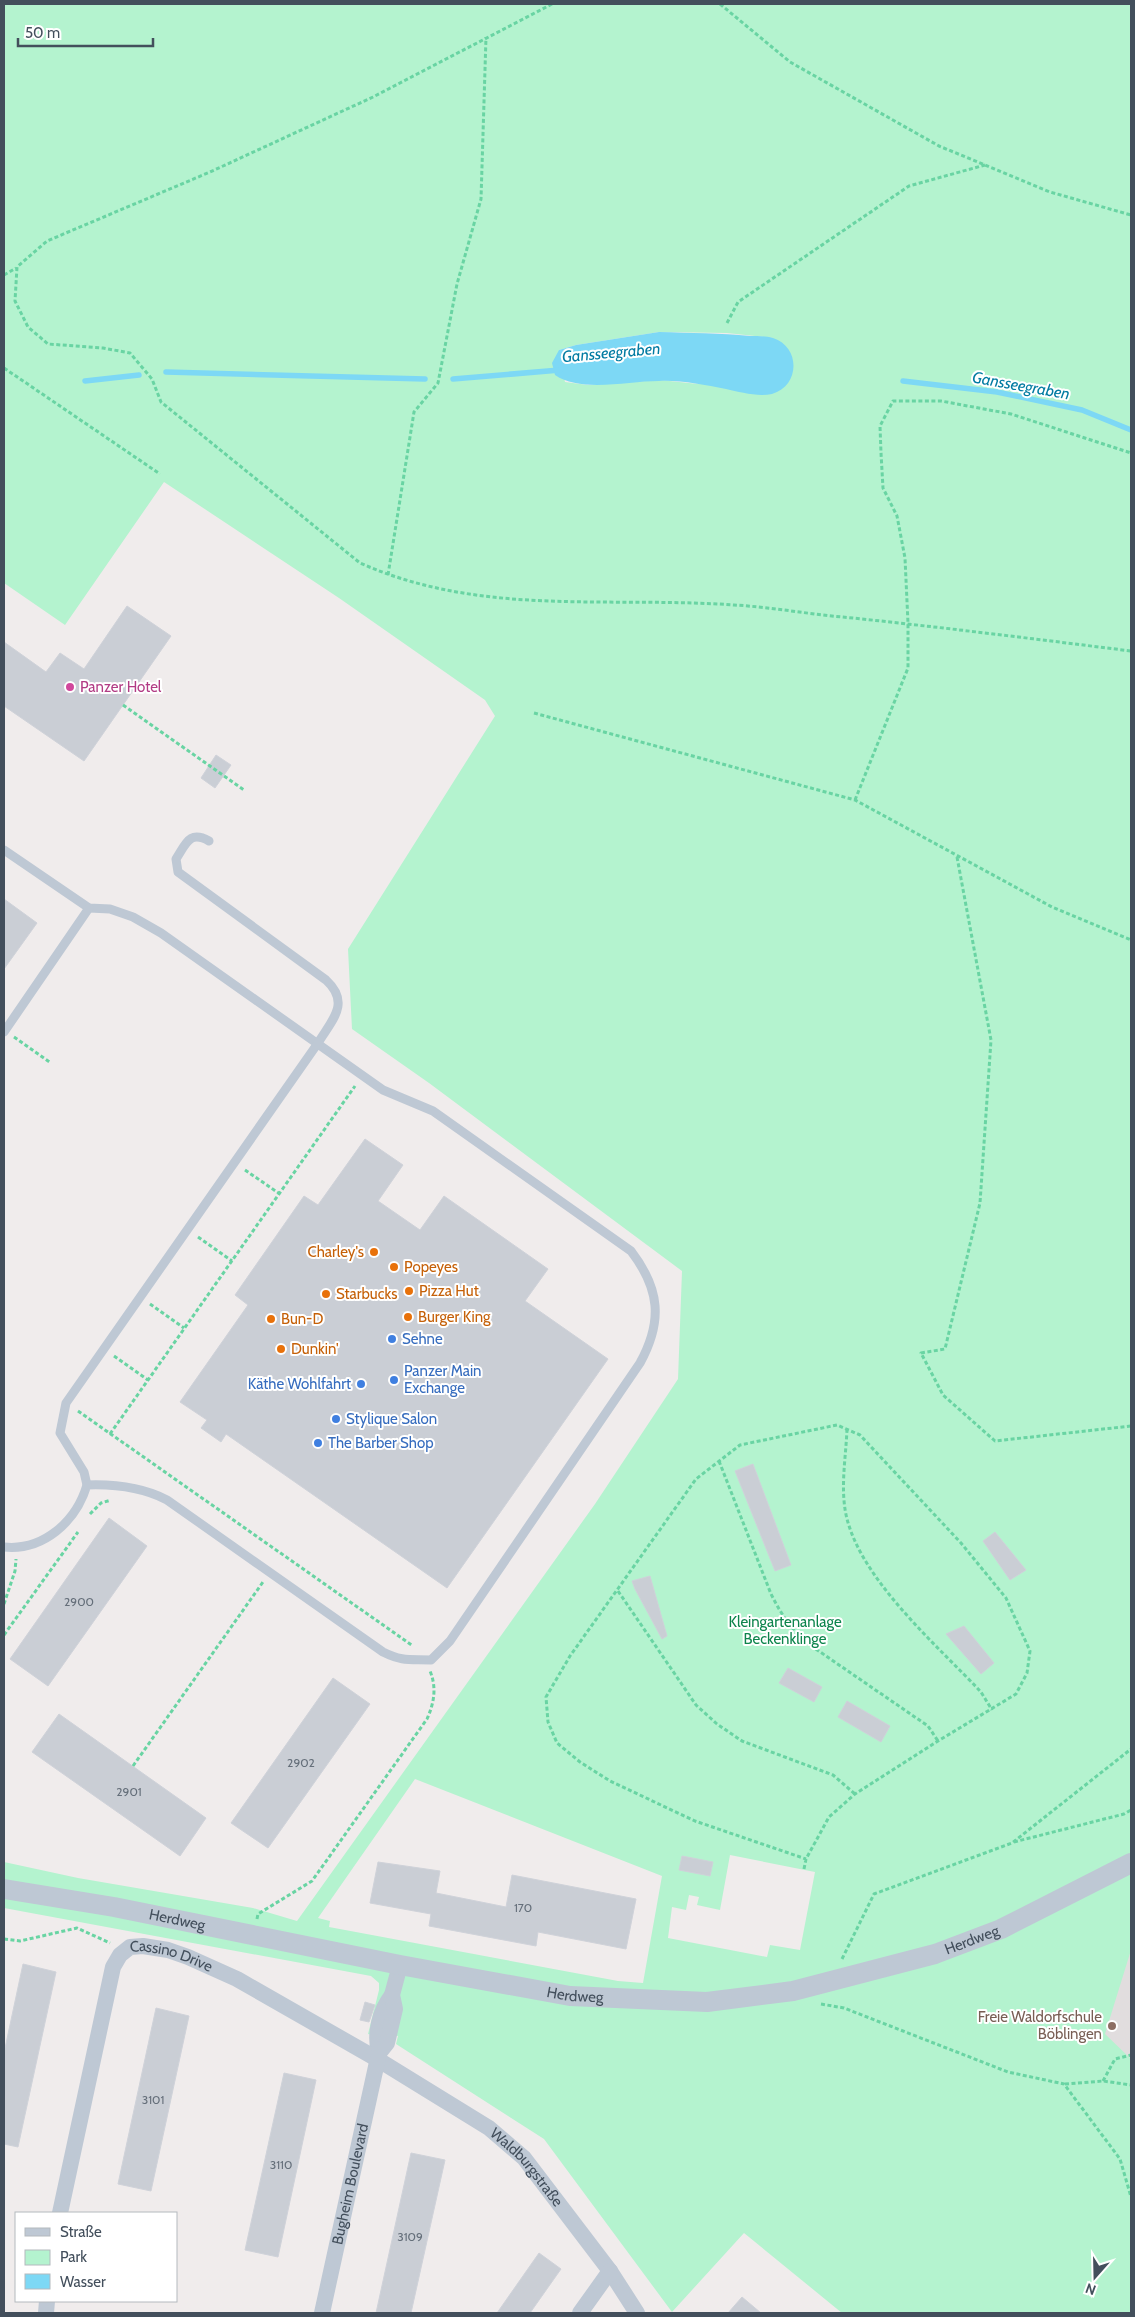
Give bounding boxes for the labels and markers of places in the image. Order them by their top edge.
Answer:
place label: Panzer Hotel [80,678,162,696]
marker: Panzer Hotel [64,681,76,693]
place label: Charley's [307,1243,364,1261]
marker: Charley's [368,1246,380,1258]
place label: Popeyes [404,1258,458,1276]
marker: Popeyes [388,1261,400,1273]
place label: Pizza Hut [419,1282,479,1300]
place label: Starbucks [336,1285,397,1303]
marker: Pizza Hut [403,1285,415,1297]
marker: Starbucks [320,1288,332,1300]
place label: Burger King [418,1308,491,1326]
place label: Bun-D [281,1310,323,1328]
marker: Burger King [402,1311,414,1323]
marker: Bun-D [265,1313,277,1325]
place label: Sehne [402,1330,443,1348]
marker: Sehne [386,1333,398,1345]
place label: Dunkin' [291,1340,339,1358]
marker: Dunkin' [275,1343,287,1355]
place label: Panzer Main Exchange [404,1362,482,1397]
marker: Panzer Main Exchange [388,1374,400,1386]
place label: Käthe Wohlfahrt [248,1375,351,1393]
marker: Käthe Wohlfahrt [355,1378,367,1390]
place label: Stylique Salon [346,1410,437,1428]
marker: Stylique Salon [330,1413,342,1425]
place label: The Barber Shop [328,1434,434,1452]
marker: The Barber Shop [312,1437,324,1449]
place label: Freie Waldorfschule Böblingen [978,2008,1102,2043]
marker: Freie Waldorfschule Böblingen [1106,2020,1118,2032]

